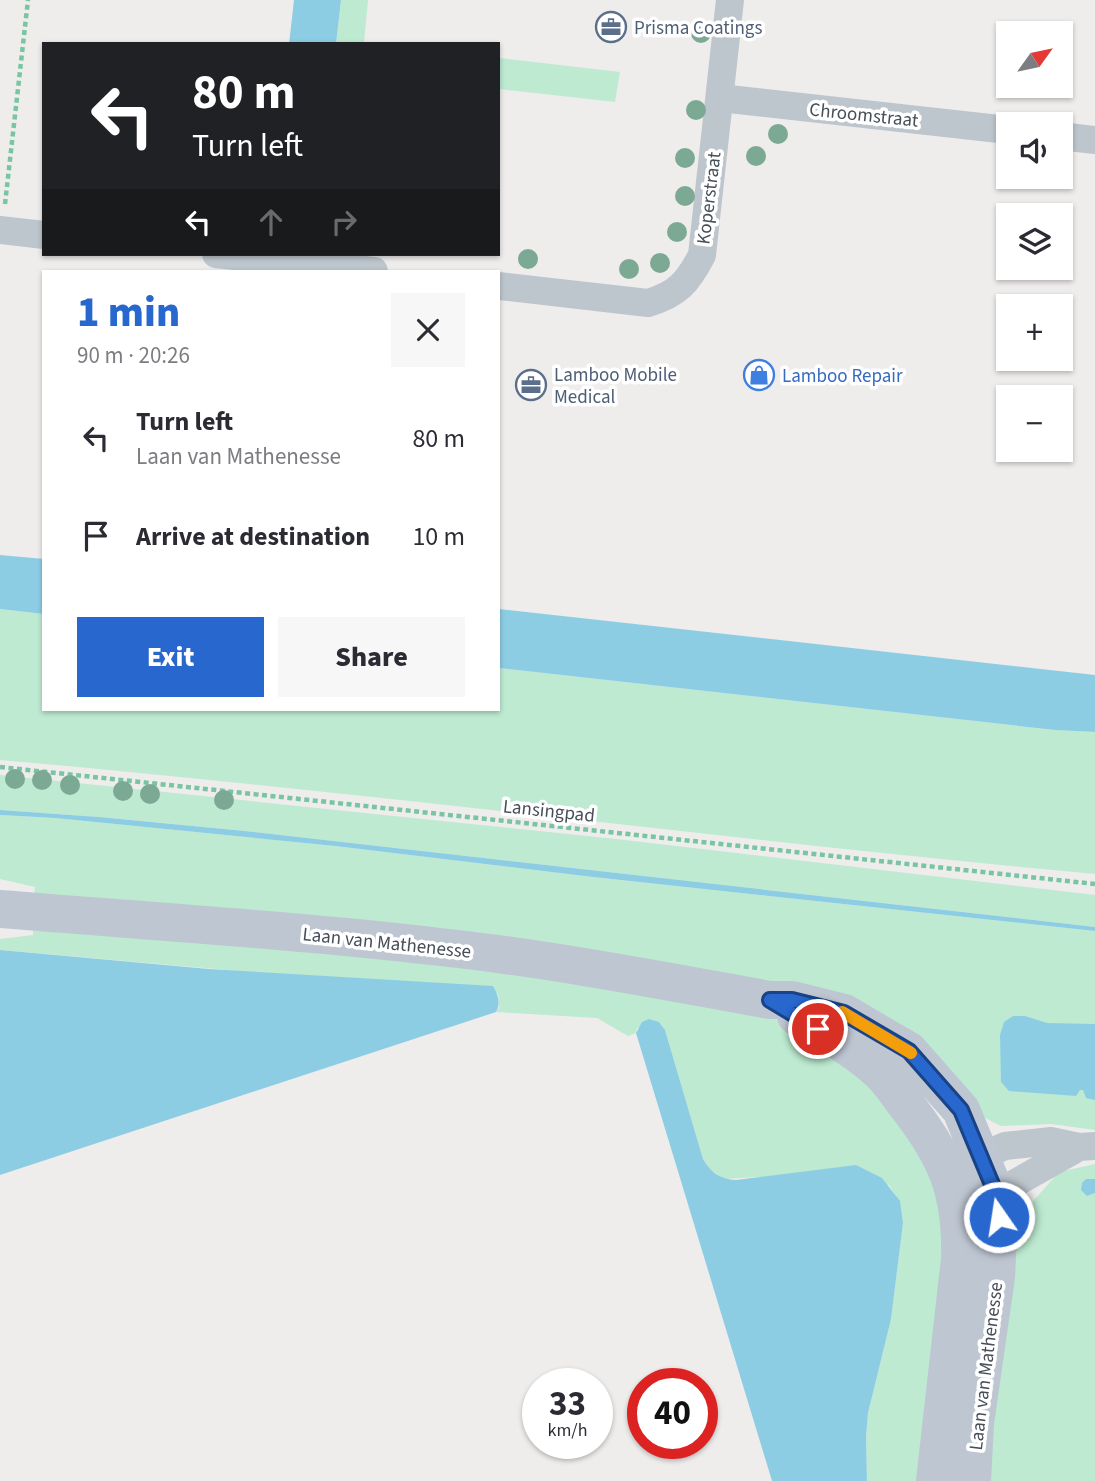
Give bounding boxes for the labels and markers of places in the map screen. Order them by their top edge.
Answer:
office icon: Prisma Coatings [594,10,628,44]
place label: Prisma Coatings [634,15,762,42]
shop icon: Lamboo Repair [742,358,776,392]
place label: Lamboo Mobile Medical [554,362,677,411]
place label: Lamboo Repair [782,363,903,390]
office icon: Lamboo Mobile Medical [514,368,548,402]
pin [788,999,848,1059]

